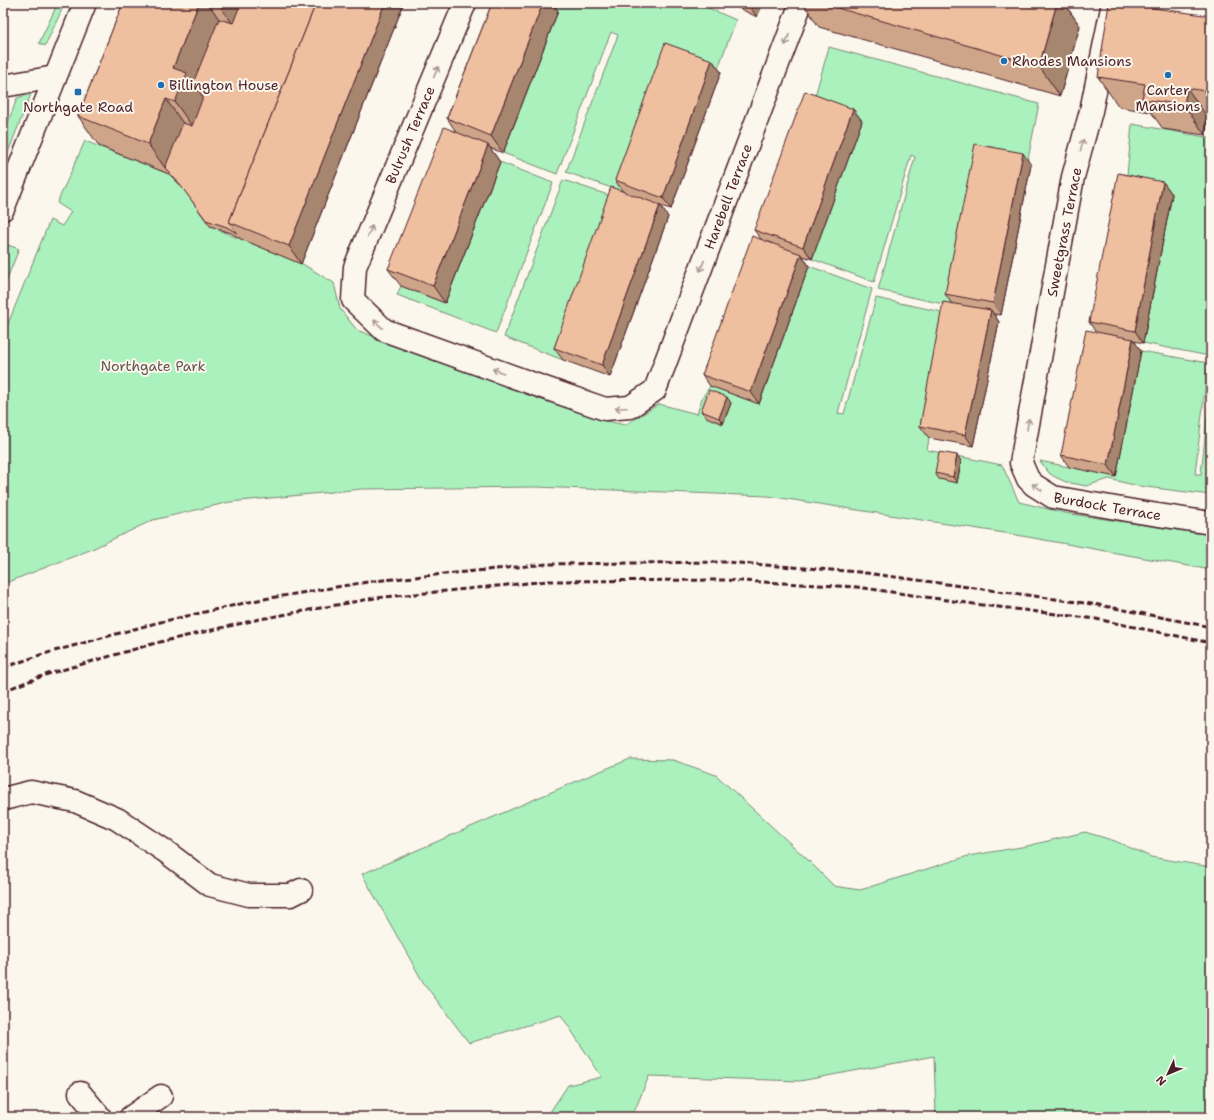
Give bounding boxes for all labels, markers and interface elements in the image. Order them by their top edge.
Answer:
one-way arrow [783,33,790,46]
place label: Rhodes Mansions [1012,52,1132,70]
marker: Rhodes Mansions [999,56,1009,66]
one-way arrow [433,67,440,79]
marker: Carter Mansions [1163,70,1173,80]
place label: Billington House [169,76,279,94]
marker: Billington House [156,80,166,90]
place label: Carter Mansions [1136,81,1200,115]
street label: Bulrush Terrace [381,83,439,187]
marker: Northgate Road [73,87,83,97]
place label: Northgate Road [23,98,133,116]
one-way arrow [1079,139,1086,152]
street label: Harebell Terrace [700,141,756,252]
street label: Sweetgrass Terrace [1043,166,1085,298]
one-way arrow [366,225,374,237]
one-way arrow [697,260,705,272]
one-way arrow [373,319,383,329]
park label: Northgate Park [101,357,205,375]
one-way arrow [492,367,504,375]
one-way arrow [615,404,628,411]
one-way arrow [1025,418,1033,431]
one-way arrow [1032,483,1043,491]
street label: Burdock Terrace [1052,488,1163,524]
north arrow [1148,1054,1188,1094]
text: N [1153,1072,1170,1089]

